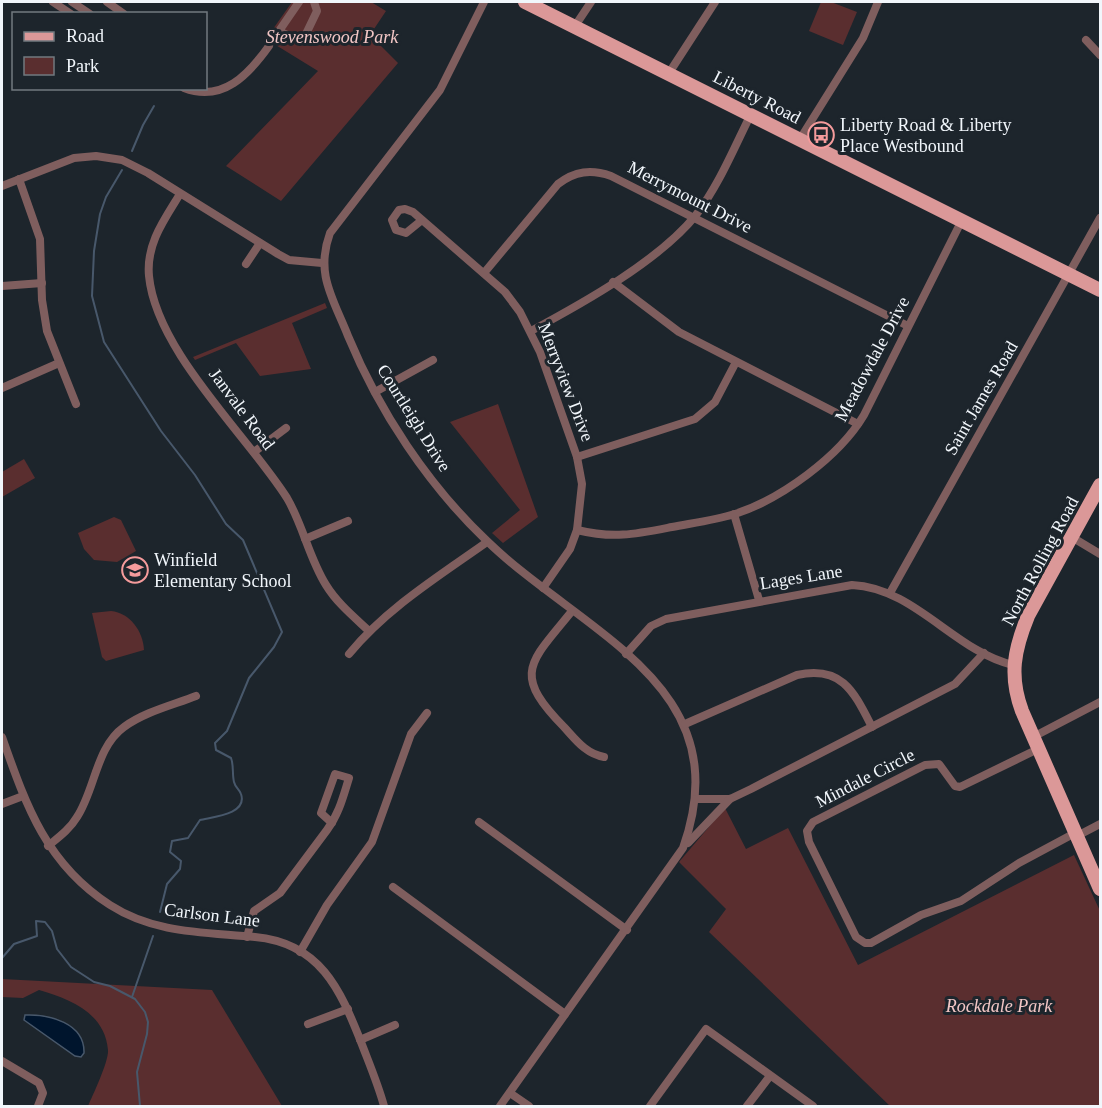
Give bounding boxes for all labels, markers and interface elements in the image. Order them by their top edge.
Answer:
legend [12,12,207,90]
text: Road [66,26,104,46]
park label: Stevenswood Park [266,27,399,47]
text: Park [66,56,99,76]
street label: Liberty Road [710,66,804,128]
place label: Liberty Road & Liberty Place Westbound [840,115,1011,156]
bus stop icon: Liberty Road & Liberty Place Westbound [806,120,836,150]
street label: Merrymount Drive [625,157,755,237]
street label: Meadowdale Drive [831,293,913,425]
street label: Merryview Drive [534,320,598,444]
street label: Saint James Road [940,338,1022,458]
street label: Courtleigh Drive [373,361,455,475]
street label: Janvale Road [205,364,279,454]
street label: North Rolling Road [998,493,1082,629]
place label: Winfield Elementary School [154,550,291,591]
school or university icon: Winfield Elementary School [120,555,150,585]
street label: Lages Lane [758,561,844,593]
street label: Mindale Circle [812,744,918,812]
street label: Carlson Lane [163,899,261,931]
park label: Rockdale Park [945,996,1053,1016]

